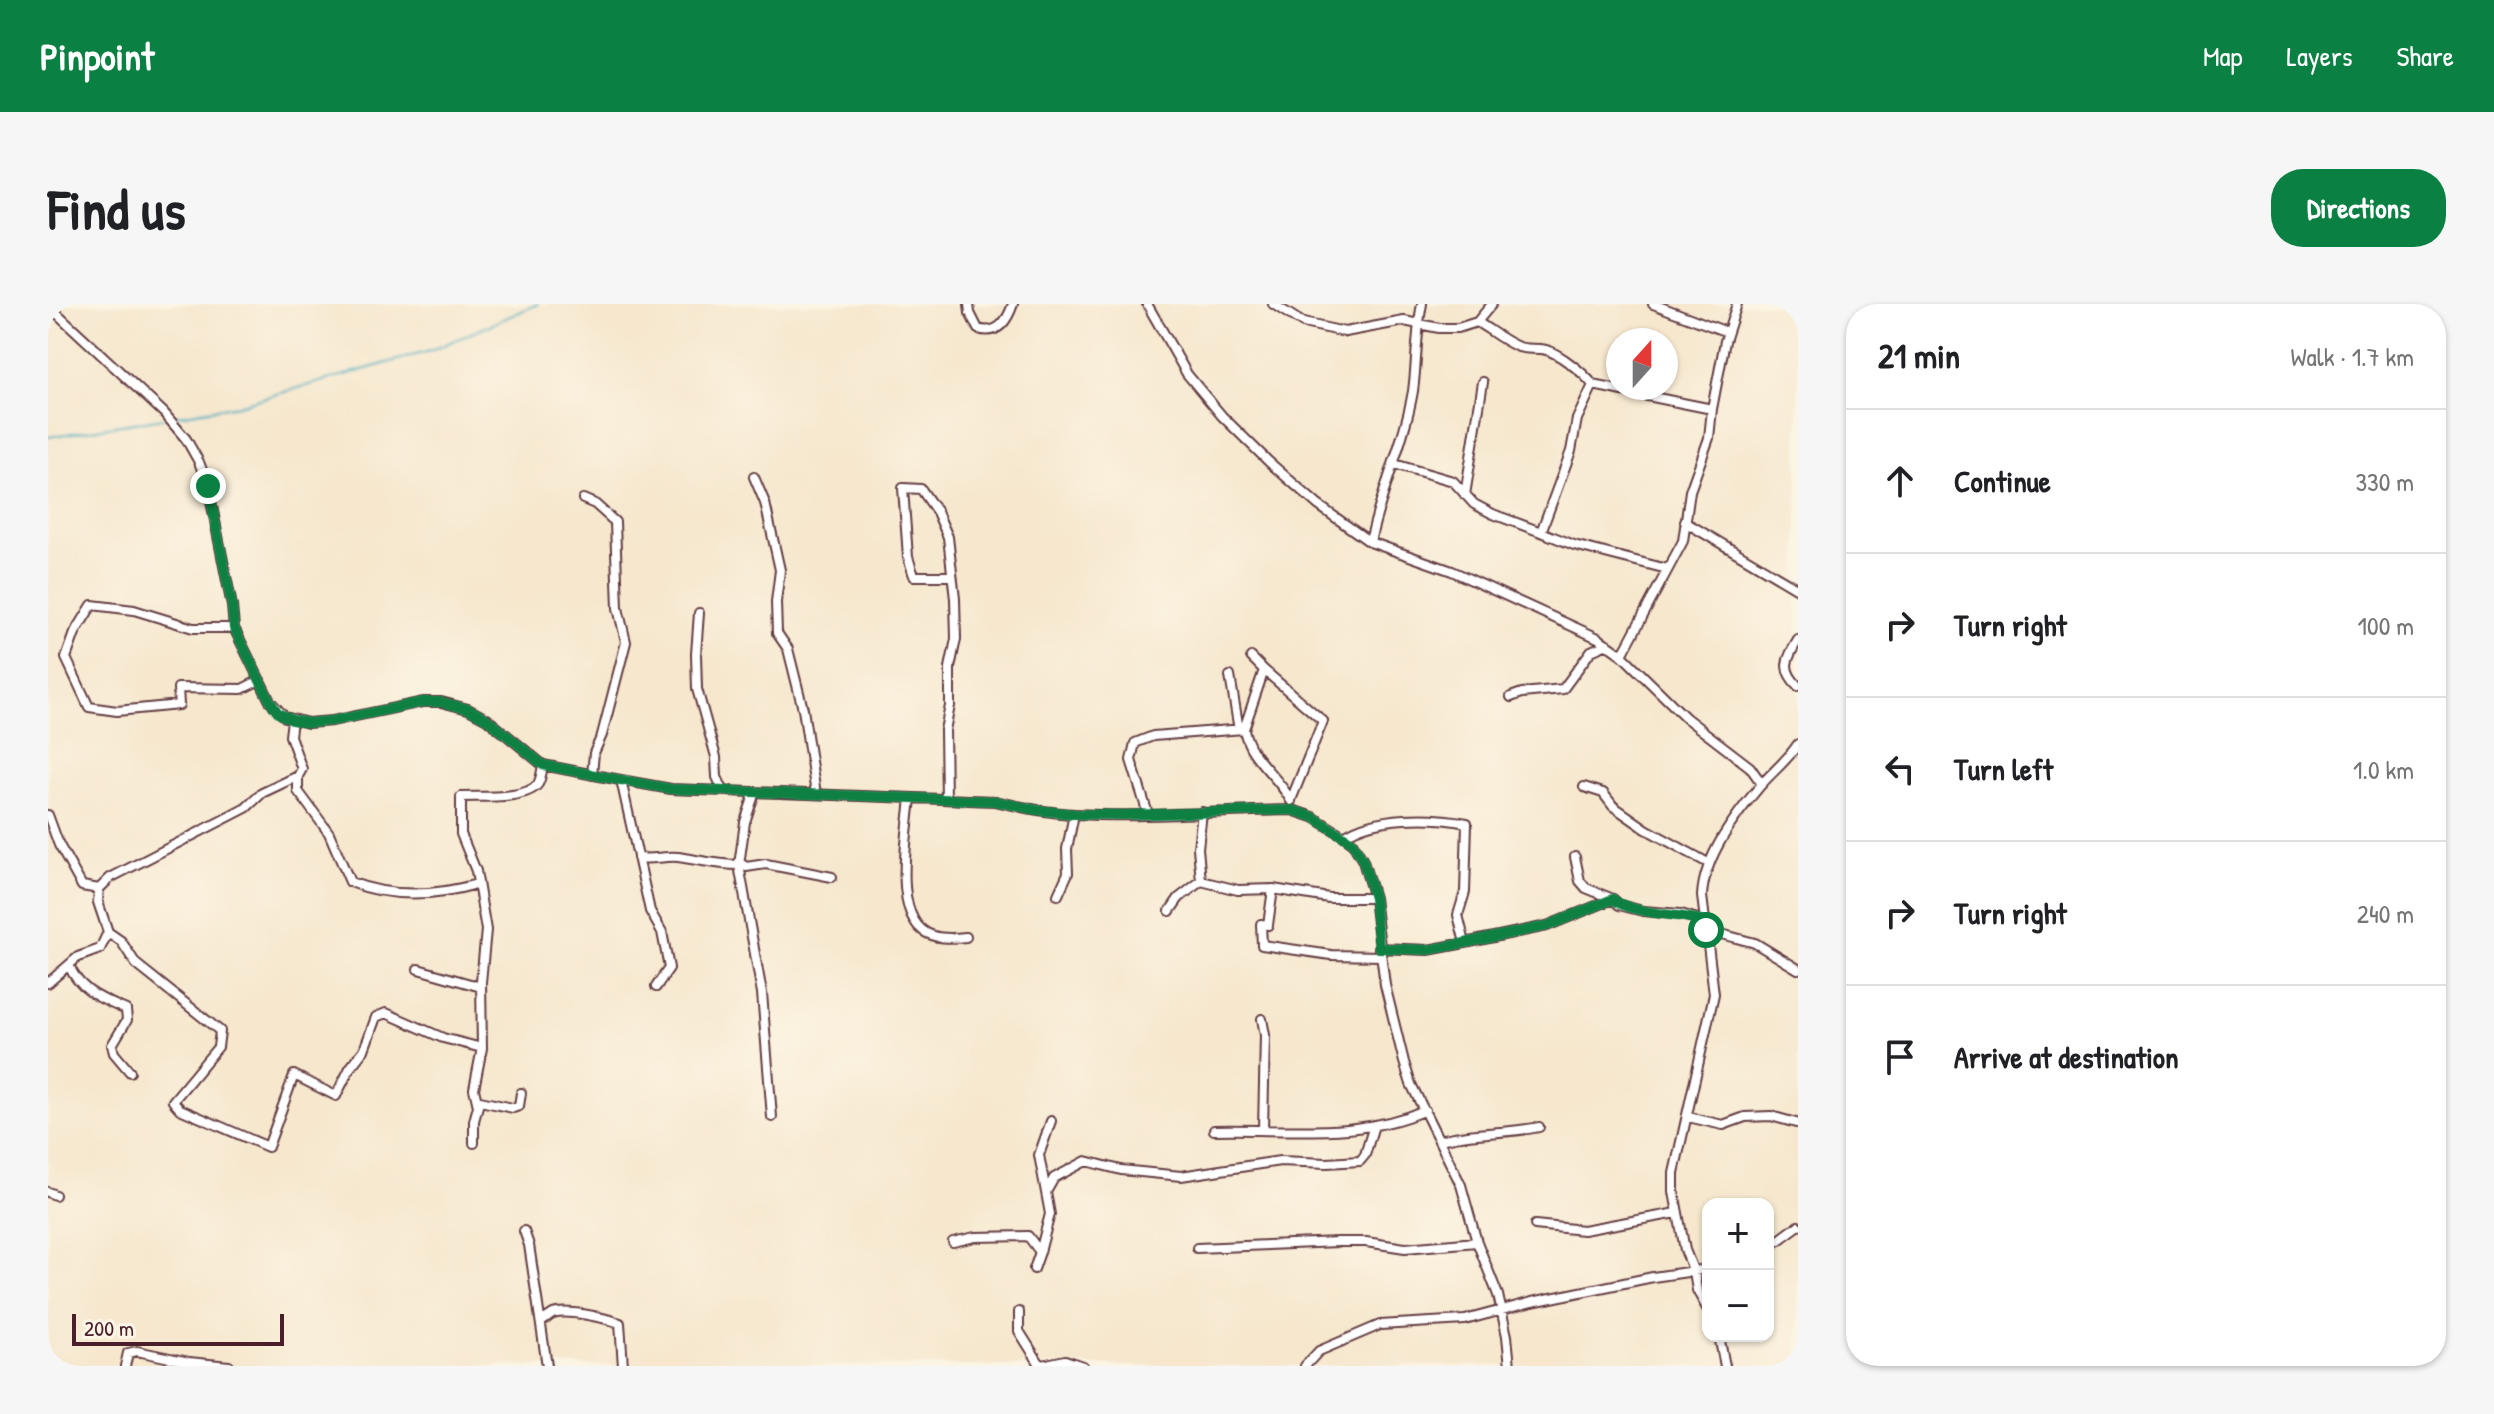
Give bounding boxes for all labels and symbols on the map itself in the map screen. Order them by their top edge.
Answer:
north arrow [1606,328,1678,400]
route end [190,468,226,504]
route start [1688,912,1724,948]
scale bar [72,1310,284,1346]

